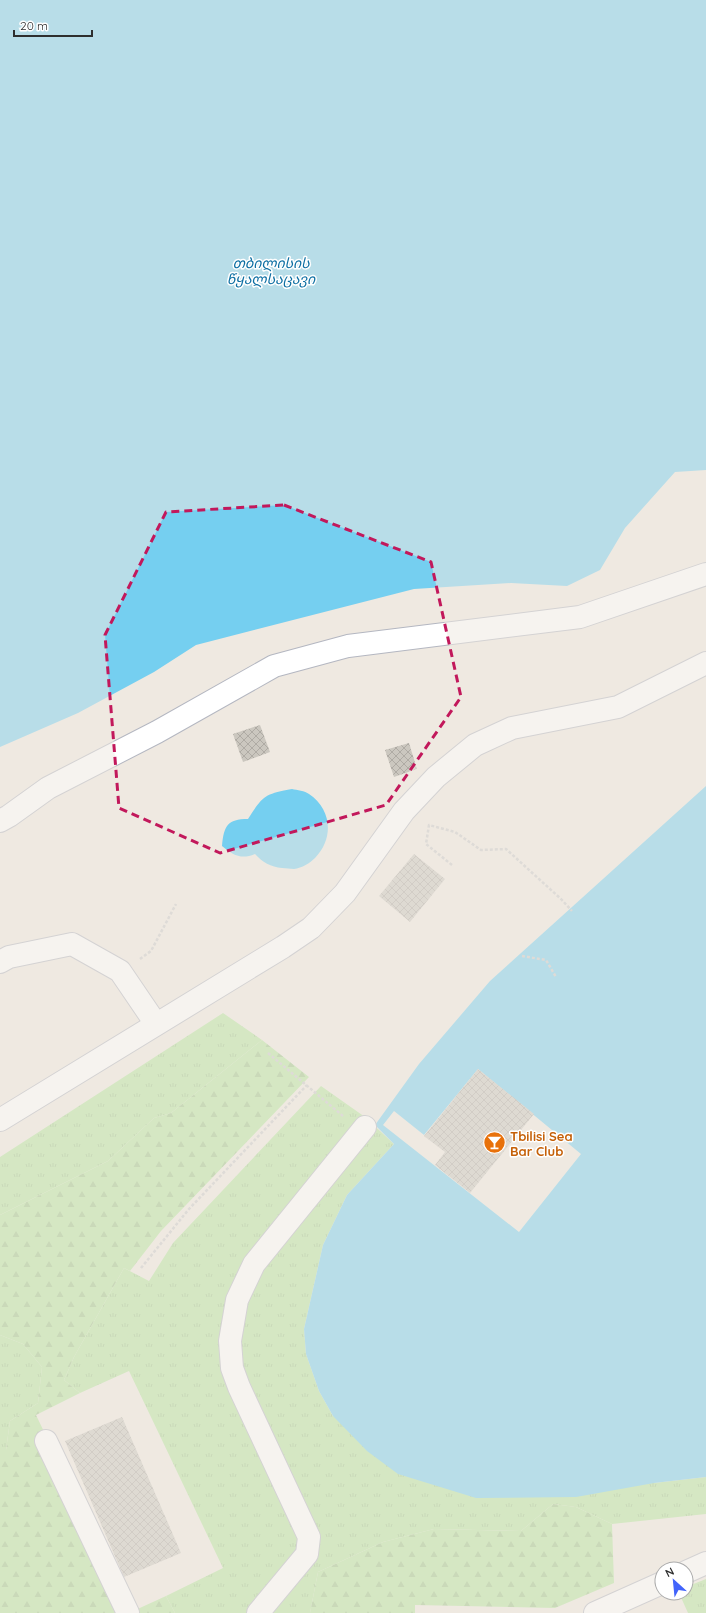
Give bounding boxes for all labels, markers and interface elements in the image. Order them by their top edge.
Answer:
scale bar [14,12,92,38]
text: 20 m [20,18,48,33]
water label: თბილისის წყალსაცავი [227,254,316,288]
place label: Tbilisi Sea Bar Club [510,1128,573,1159]
bar icon: Tbilisi Sea Bar Club [482,1130,508,1156]
north arrow [654,1561,694,1601]
text: N [663,1564,676,1580]

